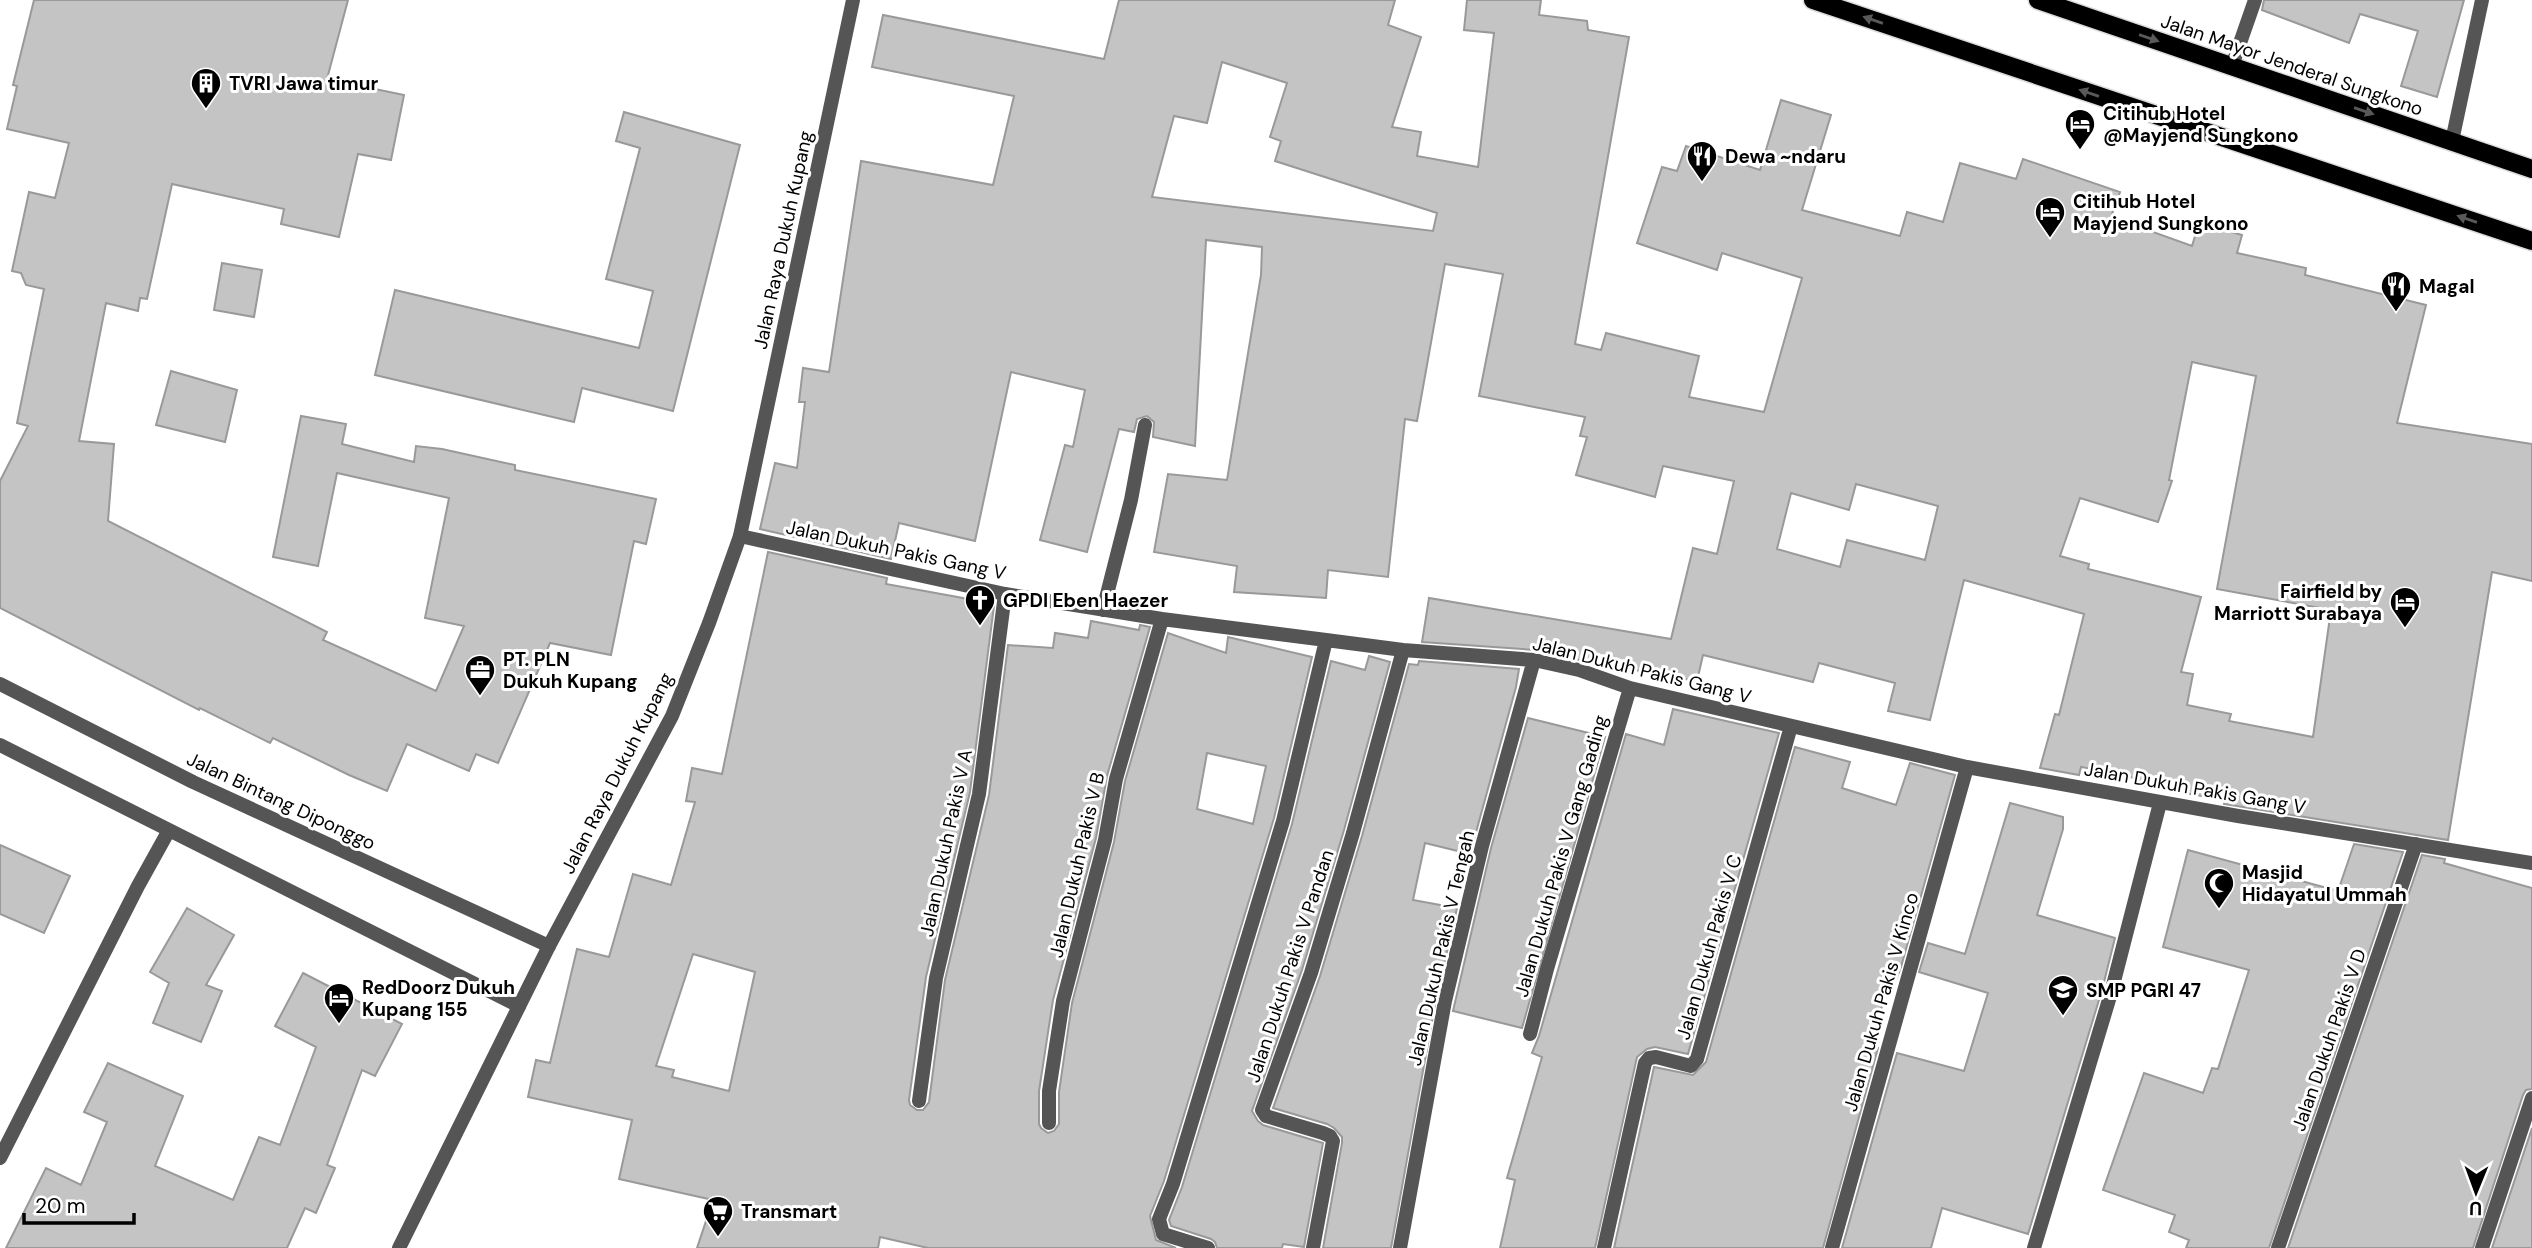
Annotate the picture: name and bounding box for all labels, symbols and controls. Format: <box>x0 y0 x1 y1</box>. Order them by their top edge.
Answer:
street label: Jalan Mayor Jenderal Sungkono <box>2158 8 2426 122</box>
one-way arrow <box>1863 14 1884 25</box>
one-way arrow <box>2138 33 2159 44</box>
building icon: TVRI Jawa timur <box>189 66 223 110</box>
place label: TVRI Jawa timur <box>229 71 378 96</box>
one-way arrow <box>2078 87 2099 98</box>
place label: Citihub Hotel @Mayjend Sungkono <box>2103 101 2299 148</box>
one-way arrow <box>2354 106 2375 117</box>
hotel icon: Citihub Hotel @Mayjend Sungkono <box>2063 107 2097 151</box>
street label: Jalan Raya Dukuh Kupang <box>748 128 818 351</box>
restaurant icon: Dewa ~ndaru <box>1685 139 1719 183</box>
place label: Dewa ~ndaru <box>1725 144 1846 169</box>
place label: Citihub Hotel Mayjend Sungkono <box>2073 189 2249 236</box>
hotel icon: Citihub Hotel Mayjend Sungkono <box>2033 195 2067 239</box>
one-way arrow <box>2457 214 2478 224</box>
restaurant icon: Magal <box>2379 269 2413 313</box>
place label: Magal <box>2419 274 2475 299</box>
street label: Jalan Dukuh Pakis Gang V <box>784 514 1009 586</box>
place label: Fairfield by Marriott Surabaya <box>2214 579 2383 626</box>
church icon: GPDI Eben Haezer <box>963 583 997 627</box>
hotel icon: Fairfield by Marriott Surabaya <box>2388 585 2422 629</box>
place label: GPDI Eben Haezer <box>1003 588 1169 613</box>
street label: Jalan Dukuh Pakis Gang V <box>1530 631 1754 709</box>
place label: PT. PLN Dukuh Kupang <box>503 647 638 694</box>
office icon: PT. PLN Dukuh Kupang <box>463 653 497 697</box>
street label: Jalan Raya Dukuh Kupang <box>555 668 679 878</box>
street label: Jalan Dukuh Pakis V Gang Gading <box>1509 712 1613 1000</box>
street label: Jalan Bintang Diponggo <box>183 746 379 856</box>
street label: Jalan Dukuh Pakis V A <box>914 747 978 939</box>
street label: Jalan Dukuh Pakis Gang V <box>2082 756 2308 820</box>
street label: Jalan Dukuh Pakis V B <box>1043 770 1111 960</box>
street label: Jalan Dukuh Pakis V Tengah <box>1402 828 1480 1068</box>
street label: Jalan Dukuh Pakis V Pandan <box>1241 846 1339 1086</box>
street label: Jalan Dukuh Pakis V C <box>1671 851 1747 1043</box>
place label: Masjid Hidayatul Ummah <box>2242 860 2407 907</box>
mosque icon: Masjid Hidayatul Ummah <box>2202 866 2236 910</box>
street label: Jalan Dukuh Pakis V Kinco <box>1838 889 1924 1115</box>
street label: Jalan Dukuh Pakis V D <box>2286 946 2372 1134</box>
school or university icon: SMP PGRI 47 <box>2046 973 2080 1017</box>
place label: RedDoorz Dukuh Kupang 155 <box>362 975 515 1022</box>
place label: SMP PGRI 47 <box>2086 978 2201 1003</box>
hotel icon: RedDoorz Dukuh Kupang 155 <box>322 981 356 1025</box>
north arrow <box>2441 1157 2511 1227</box>
scale bar <box>24 1182 135 1226</box>
text: 20 m <box>35 1192 86 1220</box>
supermarket icon: Transmart <box>701 1194 735 1238</box>
text: U <box>2469 1196 2482 1221</box>
place label: Transmart <box>741 1199 837 1224</box>

